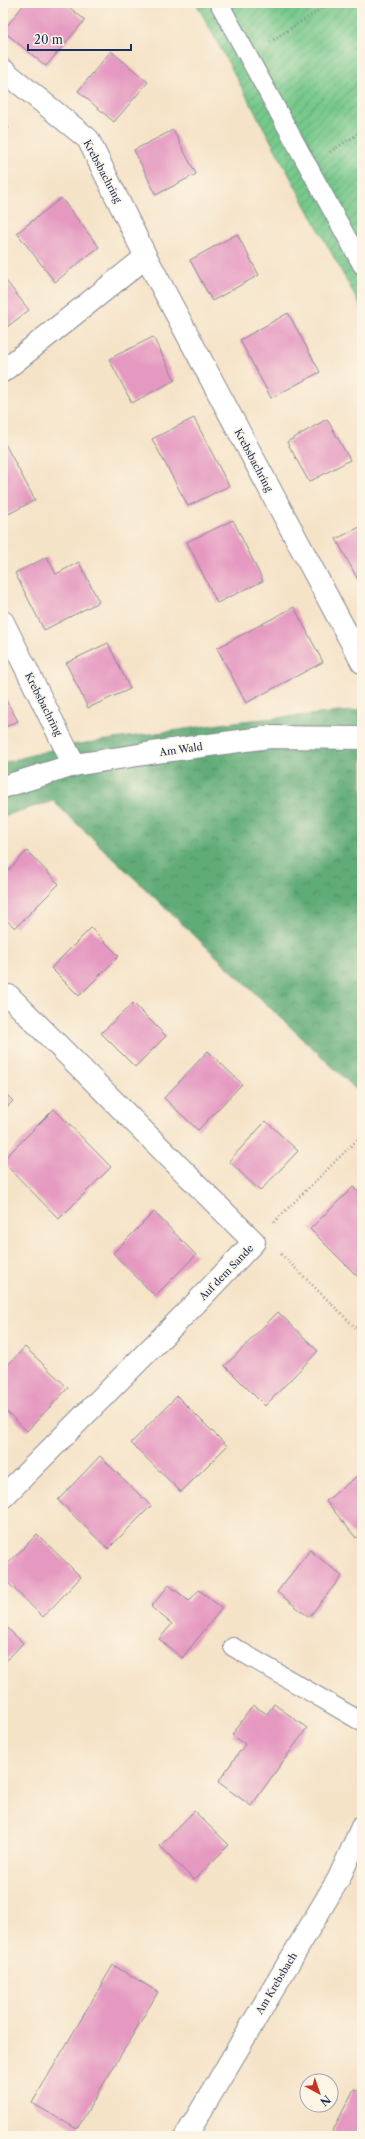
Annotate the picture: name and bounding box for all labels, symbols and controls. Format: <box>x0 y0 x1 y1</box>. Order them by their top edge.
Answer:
scale bar <box>28 26 131 52</box>
text: 20 m <box>34 32 63 47</box>
street label: Krebsbachring <box>81 138 125 206</box>
street label: Krebsbachring <box>232 427 276 495</box>
street label: Krebsbachring <box>22 670 65 739</box>
street label: Am Wald <box>158 740 203 759</box>
street label: Auf dem Sande <box>196 1241 256 1304</box>
street label: Am Krebsbach <box>252 1949 300 2017</box>
north arrow <box>299 2073 339 2113</box>
text: N <box>317 2092 334 2109</box>

